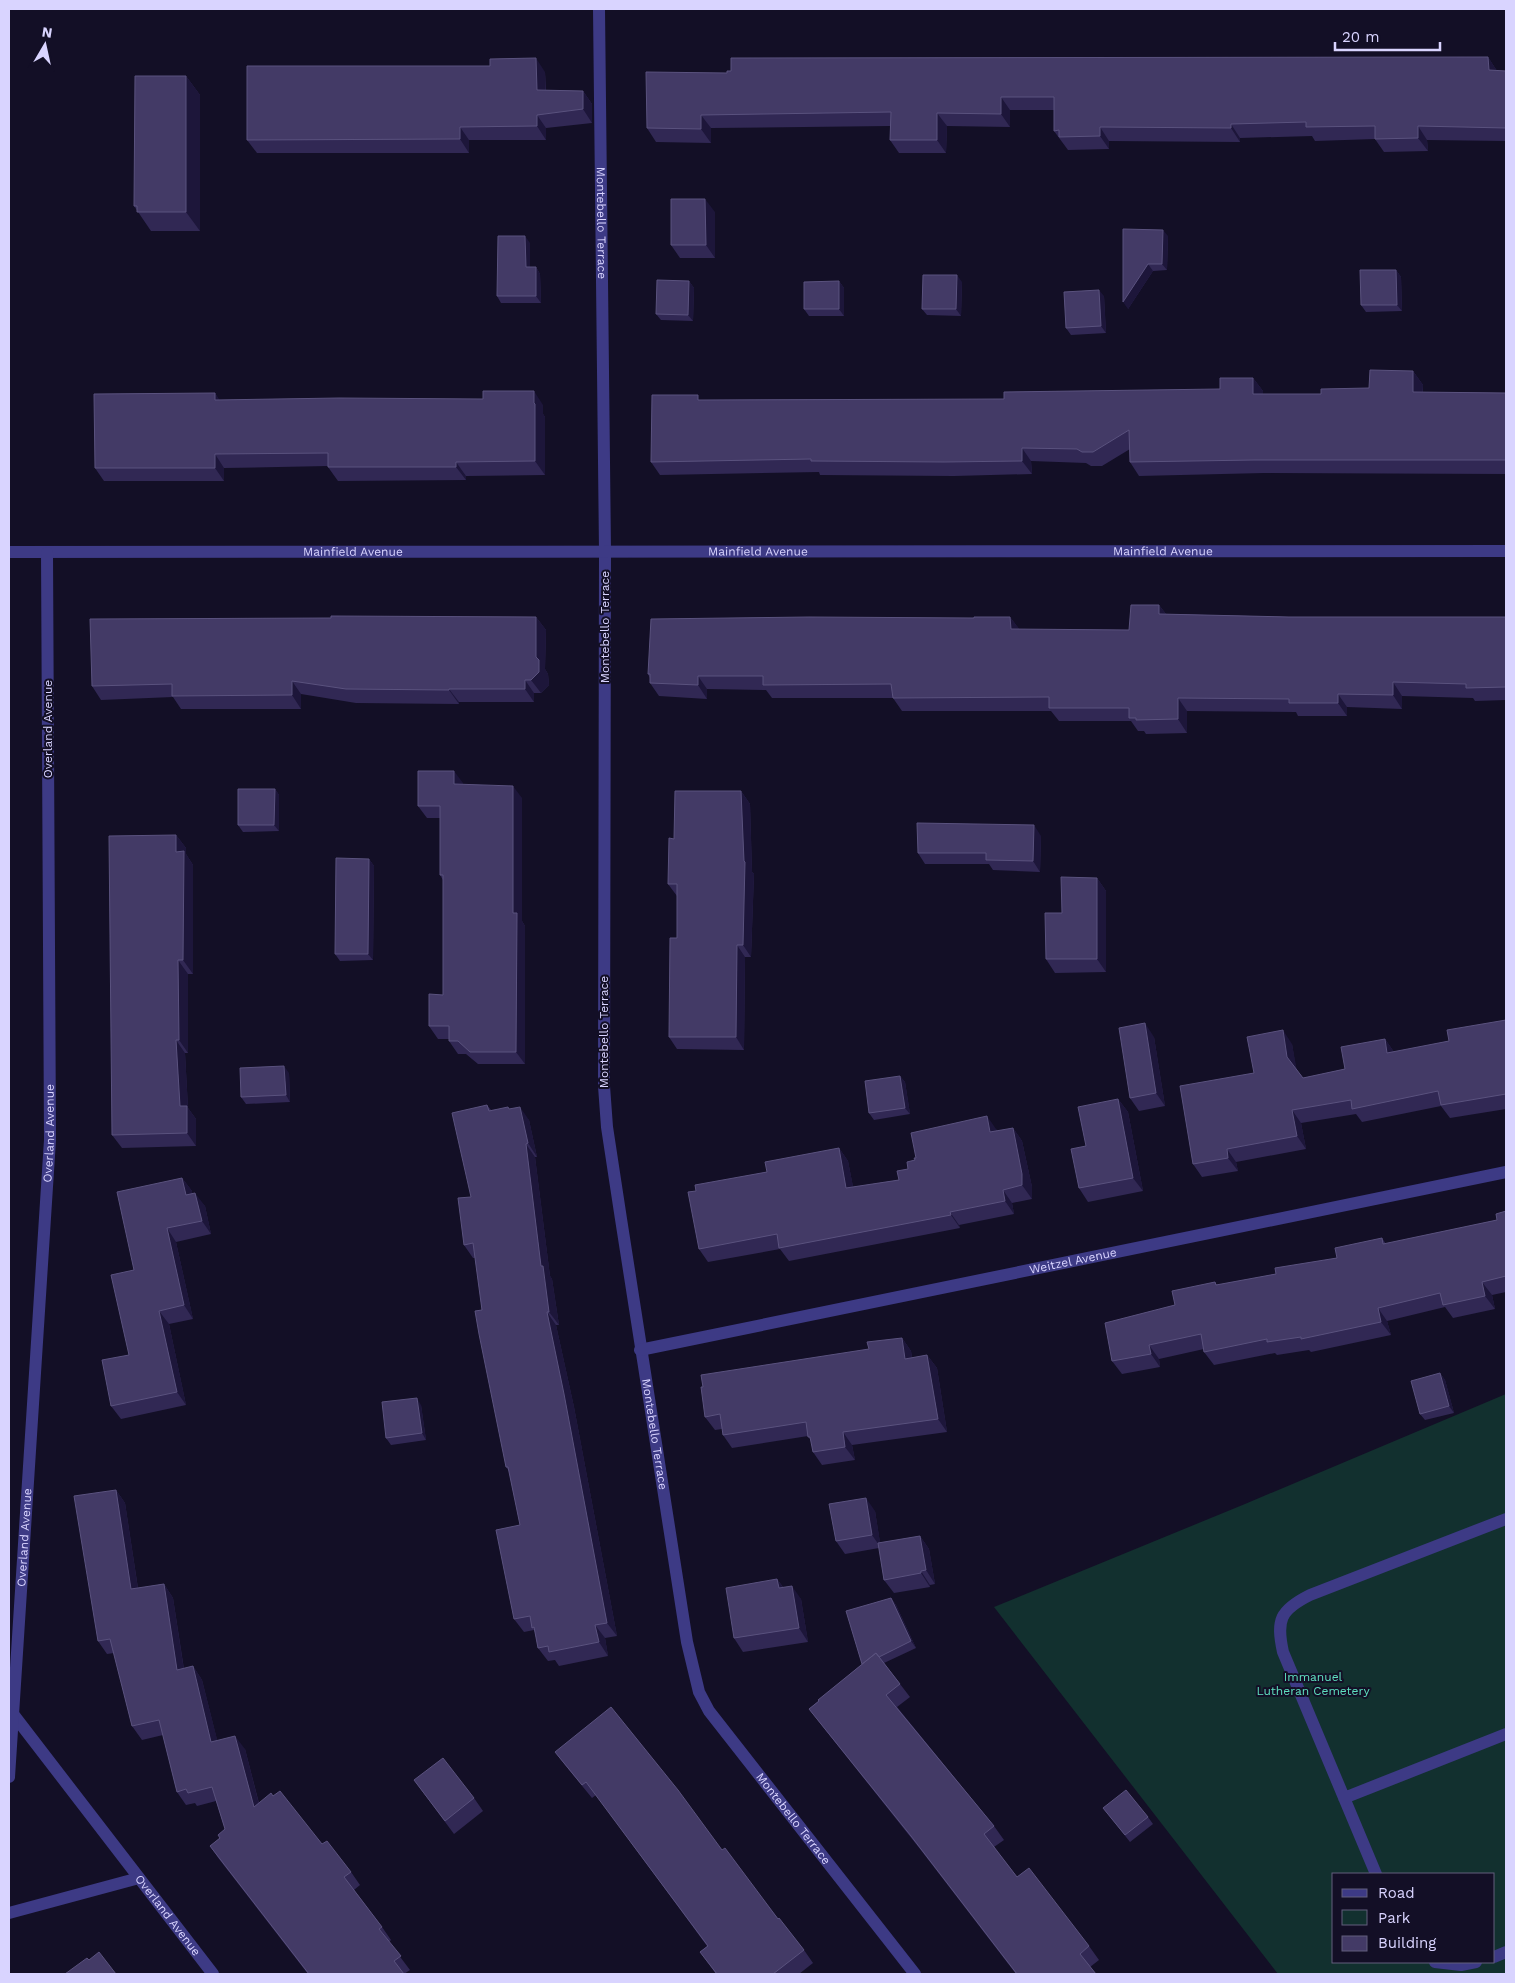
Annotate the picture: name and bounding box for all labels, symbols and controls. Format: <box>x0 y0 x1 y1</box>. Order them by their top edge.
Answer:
north arrow <box>20 20 70 70</box>
scale bar <box>1335 20 1440 52</box>
text: N <box>41 23 53 41</box>
text: 20 m <box>1342 28 1380 46</box>
street label: Montebello Terrace <box>594 167 609 279</box>
street label: Mainfield Avenue <box>708 544 808 559</box>
street label: Mainfield Avenue <box>1113 544 1213 558</box>
street label: Mainfield Avenue <box>303 545 403 559</box>
street label: Montebello Terrace <box>598 571 612 683</box>
street label: Overland Avenue <box>41 680 55 778</box>
street label: Montebello Terrace <box>597 976 611 1088</box>
street label: Overland Avenue <box>40 1084 57 1183</box>
street label: Weitzel Avenue <box>1028 1245 1118 1277</box>
street label: Montebello Terrace <box>639 1378 670 1491</box>
street label: Overland Avenue <box>14 1488 35 1587</box>
park label: Immanuel Lutheran Cemetery <box>1256 1670 1370 1698</box>
street label: Montebello Terrace <box>753 1770 834 1867</box>
street label: Overland Avenue <box>132 1872 204 1959</box>
legend <box>1332 1873 1495 1963</box>
text: Road <box>1378 1884 1415 1902</box>
text: Park <box>1378 1909 1411 1927</box>
text: Building <box>1378 1934 1436 1952</box>

